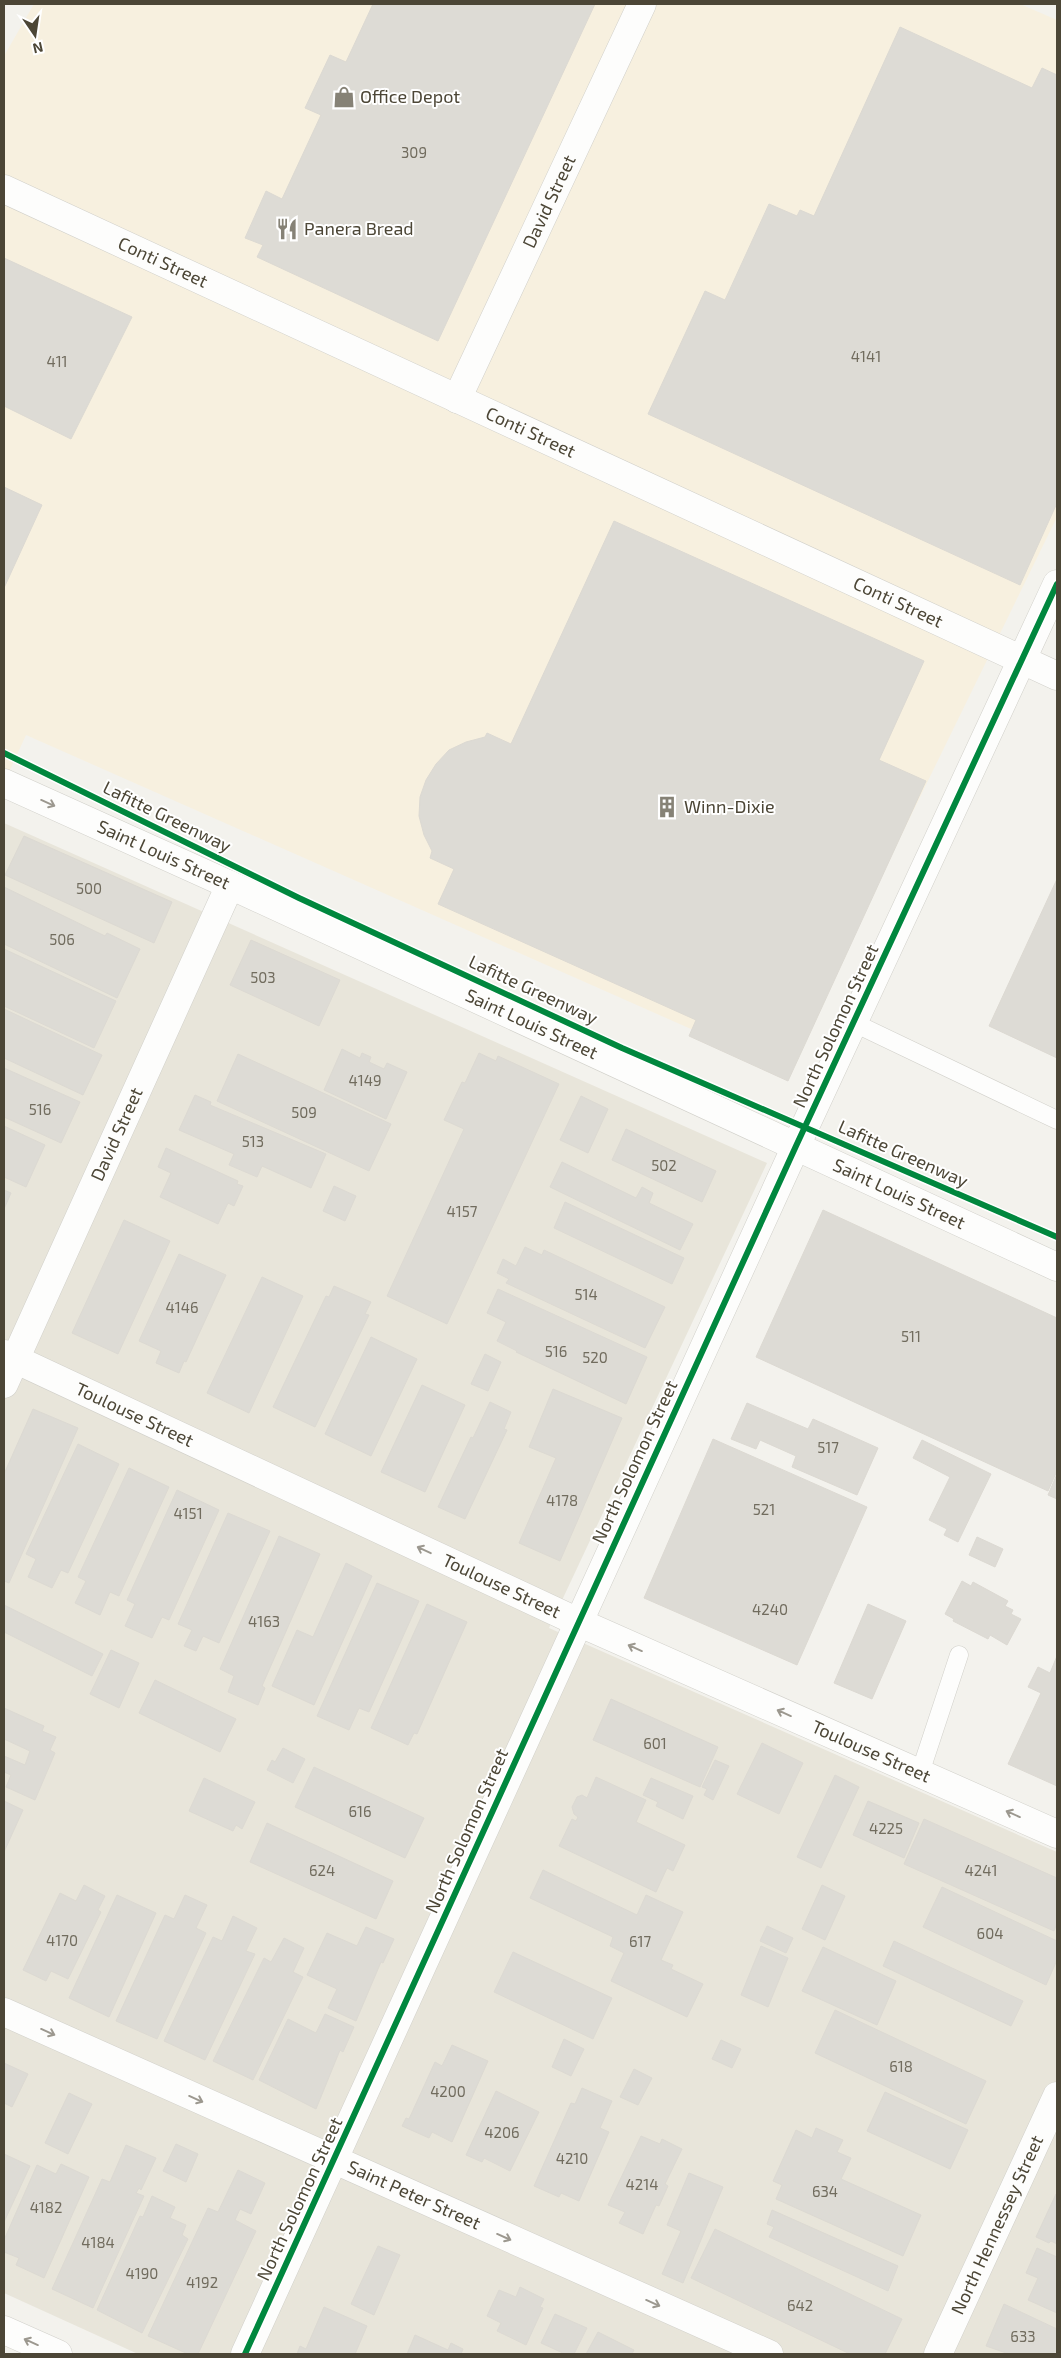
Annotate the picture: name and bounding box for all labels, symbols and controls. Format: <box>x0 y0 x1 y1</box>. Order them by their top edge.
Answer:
north arrow <box>10 10 60 60</box>
text: N <box>31 39 45 58</box>
shop icon: Office Depot <box>331 84 357 110</box>
place label: Office Depot <box>360 85 460 107</box>
house number: 309 <box>401 143 427 161</box>
street label: David Street <box>517 151 580 251</box>
restaurant icon: Panera Bread <box>274 216 300 242</box>
place label: Panera Bread <box>304 217 414 239</box>
street label: Conti Street <box>115 231 212 292</box>
house number: 4141 <box>851 347 881 365</box>
house number: 411 <box>46 352 68 370</box>
street label: Conti Street <box>482 401 579 462</box>
street label: Conti Street <box>850 571 947 632</box>
street label: Lafitte Greenway <box>100 776 235 857</box>
building icon: Winn-Dixie <box>654 794 680 820</box>
place label: Winn-Dixie <box>684 795 775 817</box>
one-way arrow <box>40 799 55 808</box>
street label: Saint Louis Street <box>94 815 234 894</box>
house number: 500 <box>76 879 102 897</box>
house number: 506 <box>49 930 75 948</box>
street label: North Solomon Street <box>788 940 883 1111</box>
street label: Lafitte Greenway <box>465 950 602 1029</box>
house number: 503 <box>250 968 276 986</box>
street label: Saint Louis Street <box>462 983 602 1063</box>
house number: 4149 <box>348 1071 382 1089</box>
street label: David Street <box>85 1084 147 1184</box>
house number: 516 <box>29 1100 51 1118</box>
house number: 509 <box>291 1103 317 1121</box>
street label: Lafitte Greenway <box>835 1115 972 1192</box>
house number: 513 <box>242 1132 264 1150</box>
street label: Saint Louis Street <box>830 1153 969 1233</box>
house number: 502 <box>651 1156 677 1174</box>
house number: 4157 <box>447 1202 478 1220</box>
house number: 514 <box>574 1285 598 1303</box>
house number: 4146 <box>165 1298 199 1316</box>
house number: 511 <box>901 1327 921 1345</box>
house number: 516 <box>545 1342 567 1360</box>
house number: 520 <box>582 1348 608 1366</box>
street label: North Solomon Street <box>587 1376 682 1547</box>
street label: Toulouse Street <box>72 1377 198 1451</box>
house number: 517 <box>817 1438 839 1456</box>
house number: 4178 <box>546 1491 578 1509</box>
house number: 521 <box>753 1500 775 1518</box>
house number: 4151 <box>173 1504 203 1522</box>
one-way arrow <box>417 1545 432 1555</box>
street label: Toulouse Street <box>439 1548 565 1622</box>
house number: 4240 <box>752 1600 788 1618</box>
house number: 4163 <box>248 1612 280 1630</box>
one-way arrow <box>628 1642 643 1652</box>
one-way arrow <box>777 1708 792 1718</box>
street label: Toulouse Street <box>809 1715 934 1787</box>
house number: 601 <box>643 1734 667 1752</box>
street label: North Solomon Street <box>420 1745 512 1916</box>
house number: 616 <box>348 1802 372 1820</box>
one-way arrow <box>1006 1809 1021 1819</box>
house number: 4225 <box>869 1819 903 1837</box>
house number: 624 <box>309 1861 335 1879</box>
house number: 4241 <box>965 1861 997 1879</box>
house number: 604 <box>977 1924 1003 1942</box>
house number: 4170 <box>46 1931 78 1949</box>
house number: 617 <box>629 1932 651 1950</box>
one-way arrow <box>40 2028 55 2038</box>
house number: 618 <box>889 2057 913 2075</box>
house number: 4200 <box>430 2082 466 2100</box>
one-way arrow <box>188 2095 203 2105</box>
street label: North Solomon Street <box>252 2113 347 2284</box>
house number: 4206 <box>484 2123 520 2141</box>
street label: North Hennessey Street <box>946 2131 1047 2318</box>
house number: 4210 <box>556 2149 588 2167</box>
street label: Saint Peter Street <box>344 2155 484 2234</box>
house number: 4214 <box>626 2175 658 2193</box>
house number: 634 <box>812 2182 838 2200</box>
house number: 4182 <box>30 2198 62 2216</box>
one-way arrow <box>496 2232 511 2242</box>
house number: 4184 <box>81 2233 115 2251</box>
house number: 4190 <box>126 2264 158 2282</box>
house number: 4192 <box>186 2273 218 2291</box>
house number: 642 <box>787 2296 813 2314</box>
one-way arrow <box>645 2298 660 2308</box>
house number: 633 <box>1010 2327 1036 2345</box>
one-way arrow <box>24 2337 39 2346</box>

